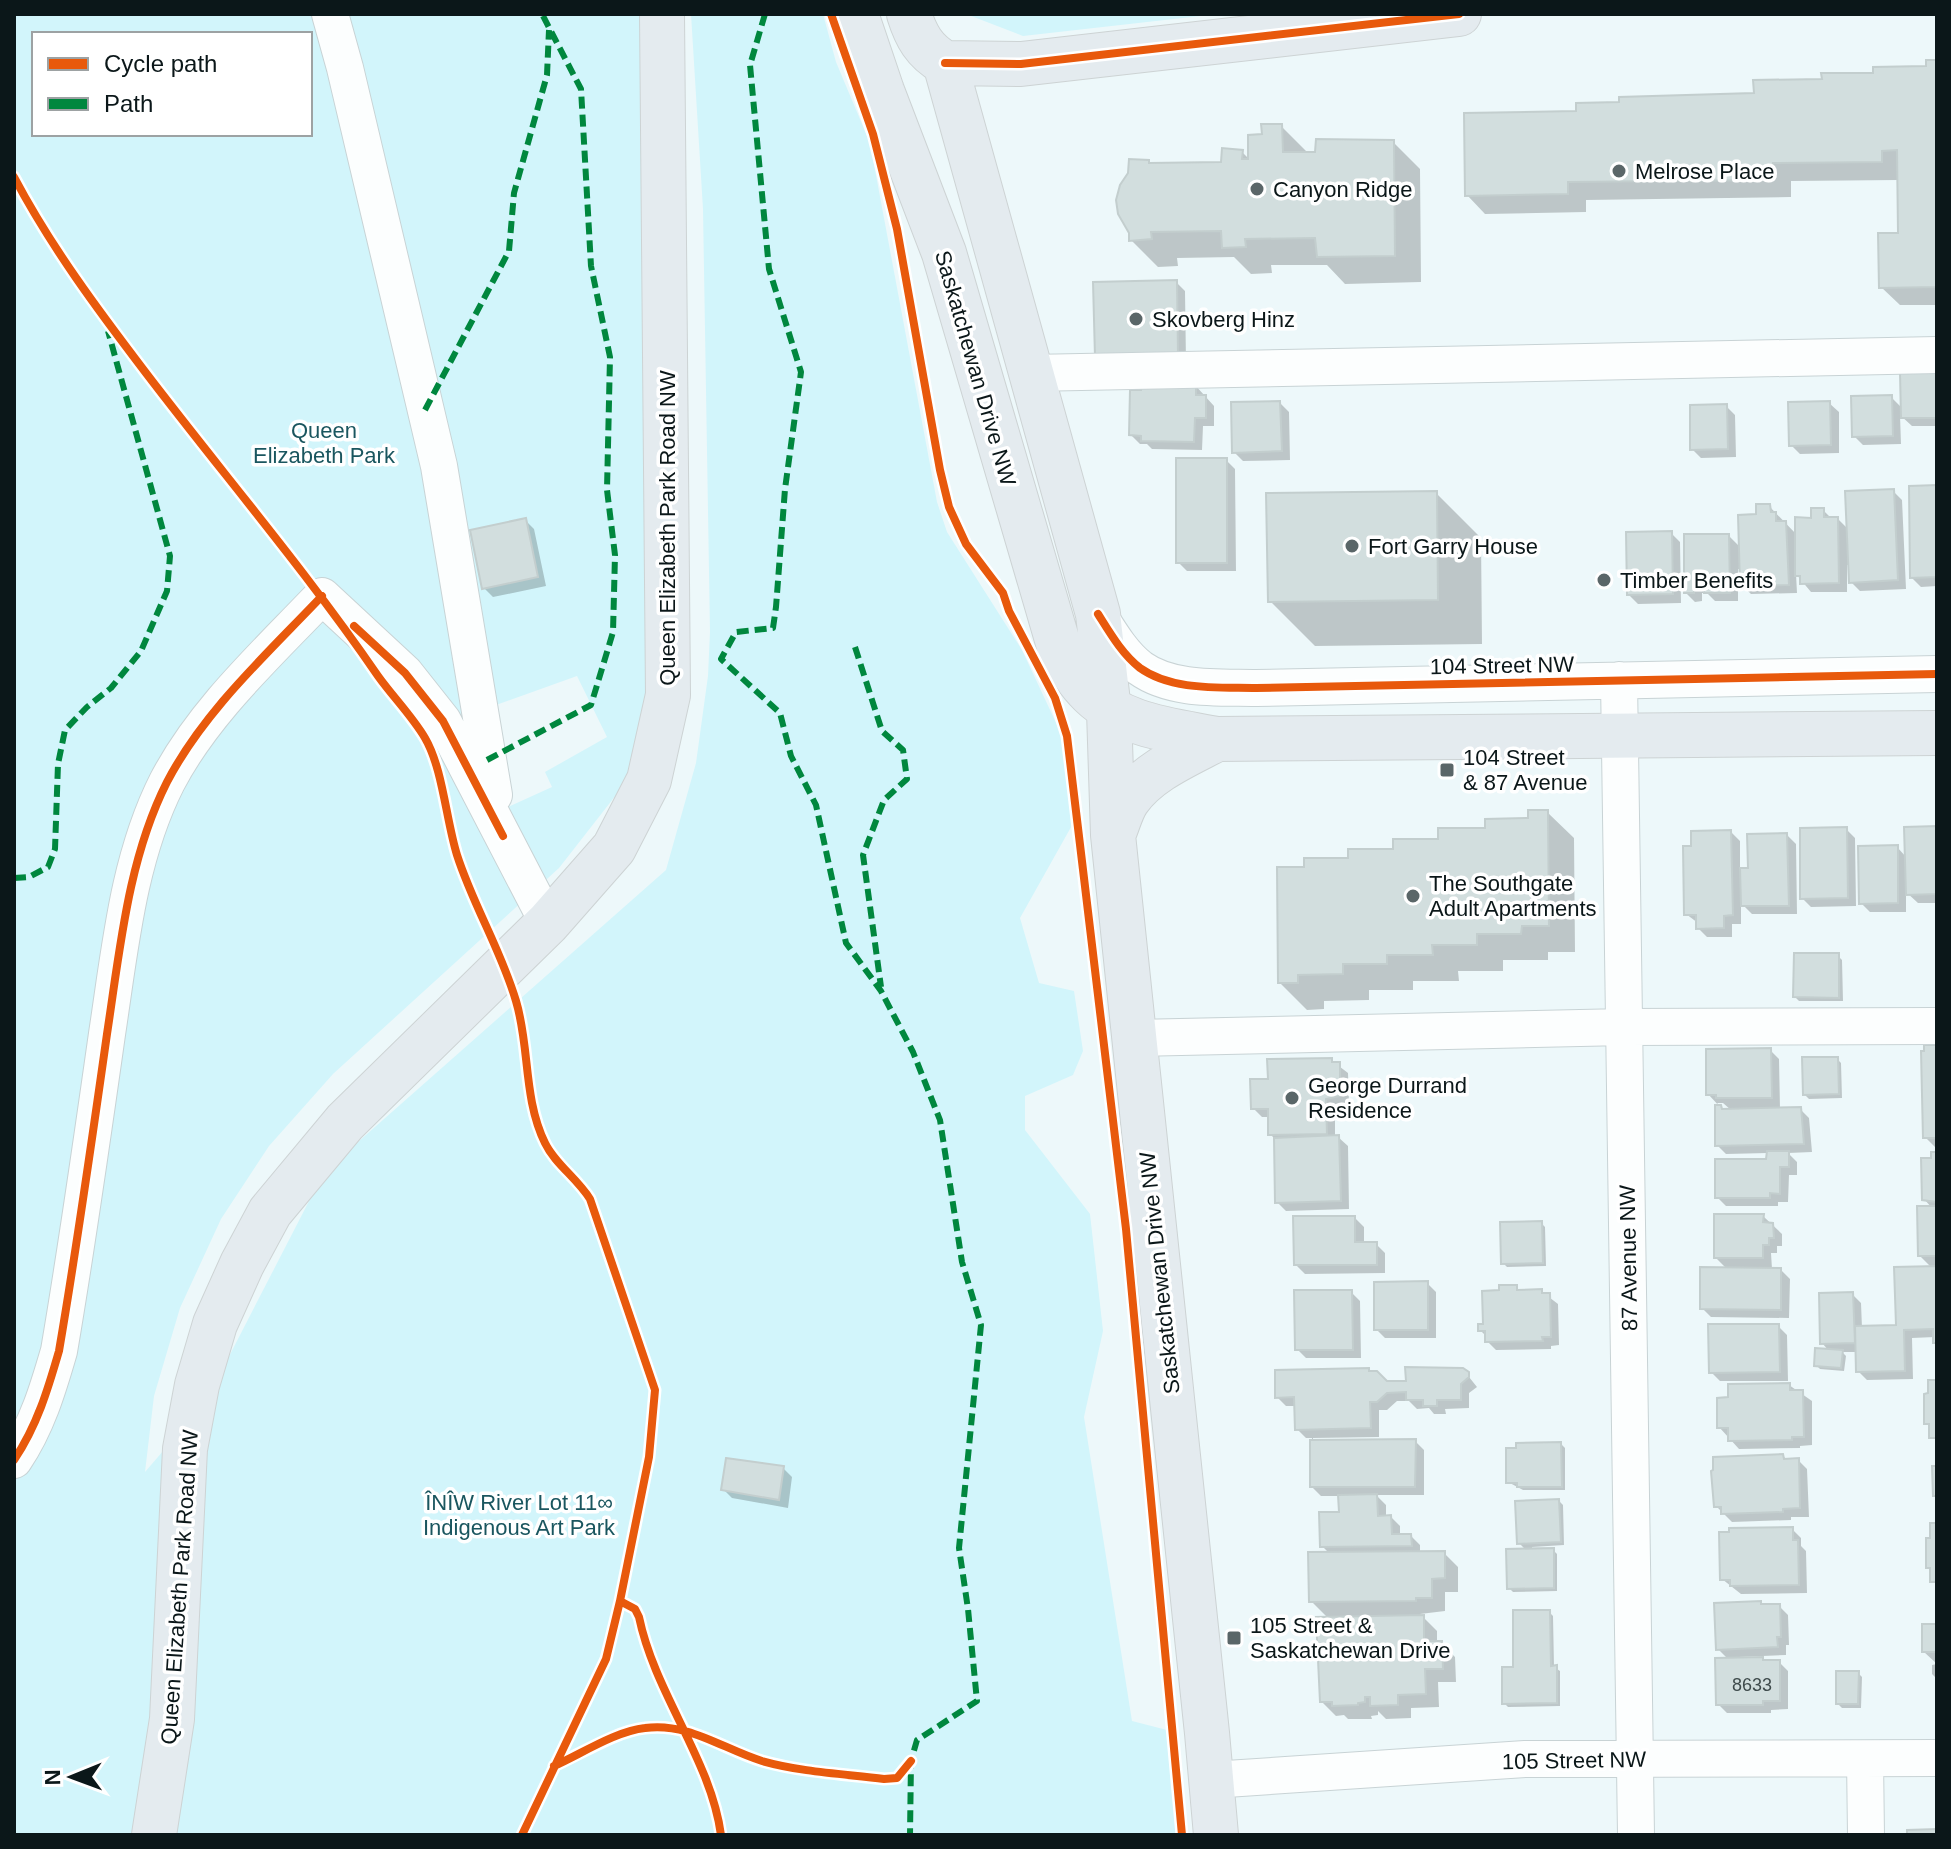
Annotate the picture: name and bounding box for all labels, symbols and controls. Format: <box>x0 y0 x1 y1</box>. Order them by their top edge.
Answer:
legend <box>32 32 312 136</box>
text: Cycle path <box>104 50 217 77</box>
text: Path <box>104 90 153 117</box>
place label: Melrose Place <box>1635 159 1774 184</box>
marker: Melrose Place <box>1610 162 1628 180</box>
place label: Canyon Ridge <box>1273 177 1412 202</box>
marker: Canyon Ridge <box>1248 180 1266 198</box>
street label: Saskatchewan Drive NW <box>930 248 1021 489</box>
place label: Skovberg Hinz <box>1152 307 1295 332</box>
marker: Skovberg Hinz <box>1127 310 1145 328</box>
street label: Queen Elizabeth Park Road NW <box>655 370 680 686</box>
park label: Queen Elizabeth Park <box>253 418 396 468</box>
place label: Fort Garry House <box>1368 534 1538 559</box>
marker: Fort Garry House <box>1343 537 1361 555</box>
place label: Timber Benefits <box>1620 568 1773 593</box>
marker: Timber Benefits <box>1595 571 1613 589</box>
street label: 104 Street NW <box>1430 652 1575 679</box>
place label: 104 Street & 87 Avenue <box>1463 745 1587 795</box>
marker: 104 Street & 87 Avenue <box>1438 761 1456 779</box>
place label: The Southgate Adult Apartments <box>1429 871 1597 921</box>
marker: The Southgate Adult Apartments <box>1404 887 1422 905</box>
place label: George Durrand Residence <box>1308 1073 1467 1123</box>
marker: George Durrand Residence <box>1283 1089 1301 1107</box>
street label: Saskatchewan Drive NW <box>1134 1150 1185 1395</box>
street label: 87 Avenue NW <box>1615 1184 1642 1331</box>
street label: Queen Elizabeth Park Road NW <box>156 1429 203 1745</box>
park label: ÎNÎW River Lot 11∞ Indigenous Art Park <box>423 1490 616 1540</box>
place label: 105 Street & Saskatchewan Drive <box>1250 1613 1451 1663</box>
marker: 105 Street & Saskatchewan Drive <box>1225 1629 1243 1647</box>
house number: 8633 <box>1732 1675 1772 1695</box>
north arrow <box>32 1737 112 1817</box>
street label: 105 Street NW <box>1502 1747 1647 1774</box>
text: N <box>40 1769 65 1786</box>

